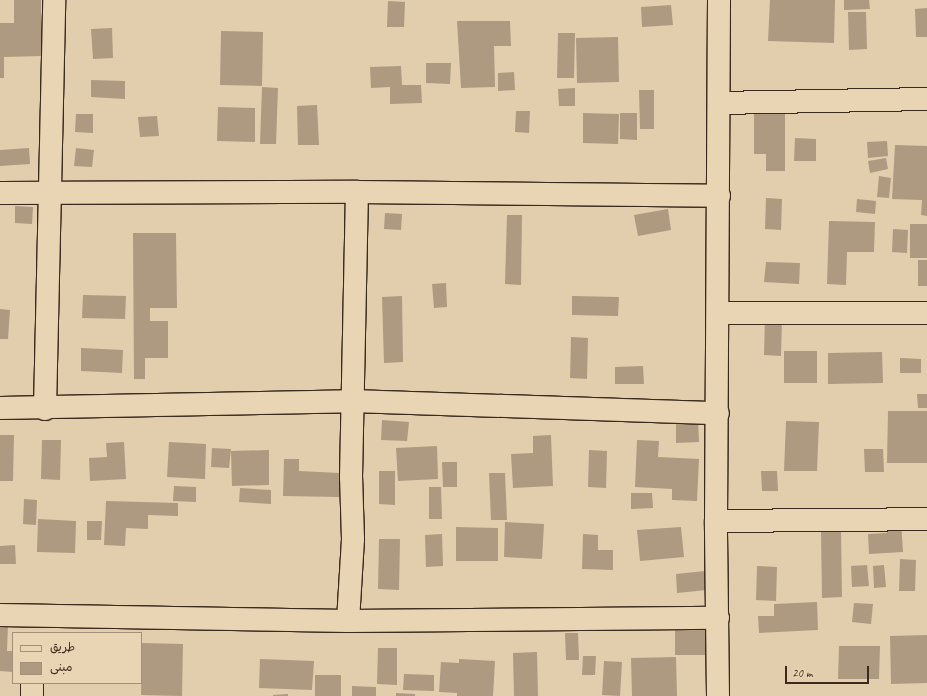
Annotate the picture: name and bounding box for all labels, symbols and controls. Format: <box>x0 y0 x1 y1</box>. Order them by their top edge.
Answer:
legend <box>12 632 142 684</box>
text: طريق <box>50 639 75 655</box>
scale bar <box>787 658 871 684</box>
text: مبنى <box>50 659 73 675</box>
text: 20 m <box>792 665 812 681</box>

